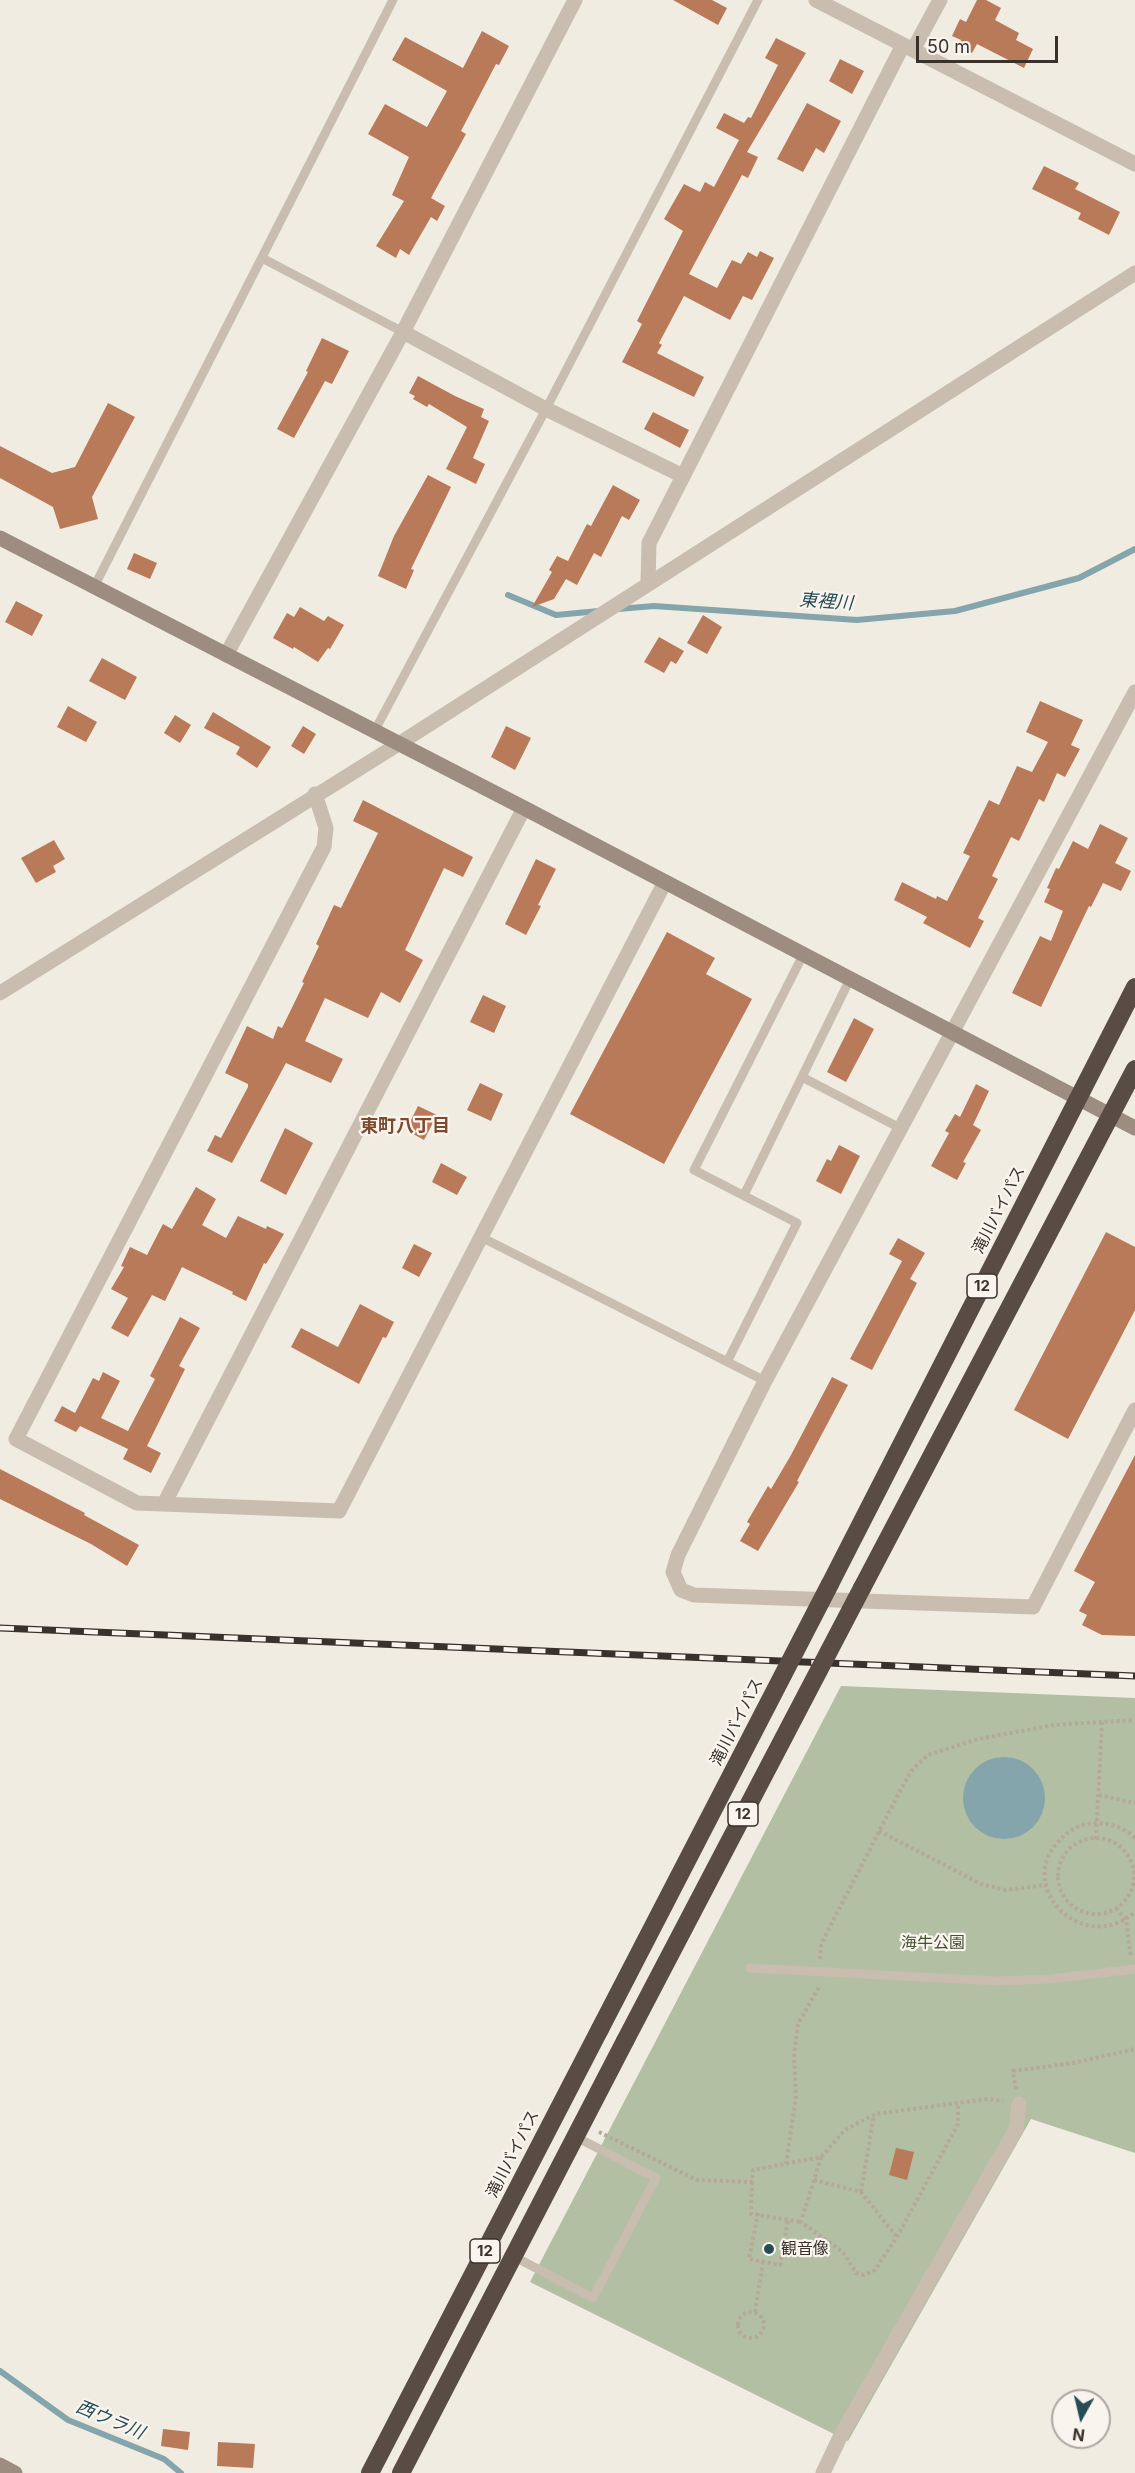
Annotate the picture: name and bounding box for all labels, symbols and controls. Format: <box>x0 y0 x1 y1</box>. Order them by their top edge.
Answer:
scale bar <box>919 24 1062 62</box>
text: 50 m <box>927 36 970 57</box>
water label: 東裡川 <box>798 589 854 615</box>
district label: 東町八丁目 <box>360 1116 450 1138</box>
street label: 滝川バイパス <box>969 1163 1029 1257</box>
road number: 12 <box>967 1274 997 1298</box>
street label: 滝川バイパス <box>707 1675 767 1769</box>
road number: 12 <box>728 1802 758 1826</box>
park label: 海牛公園 <box>901 1933 965 1953</box>
street label: 滝川バイパス <box>483 2107 543 2201</box>
road number: 12 <box>470 2239 500 2263</box>
place label: 観音像 <box>781 2239 829 2259</box>
marker: 観音像 <box>762 2242 776 2256</box>
north arrow <box>1051 2389 1111 2449</box>
water label: 西ウラ川 <box>73 2396 147 2444</box>
text: N <box>1071 2424 1086 2446</box>

